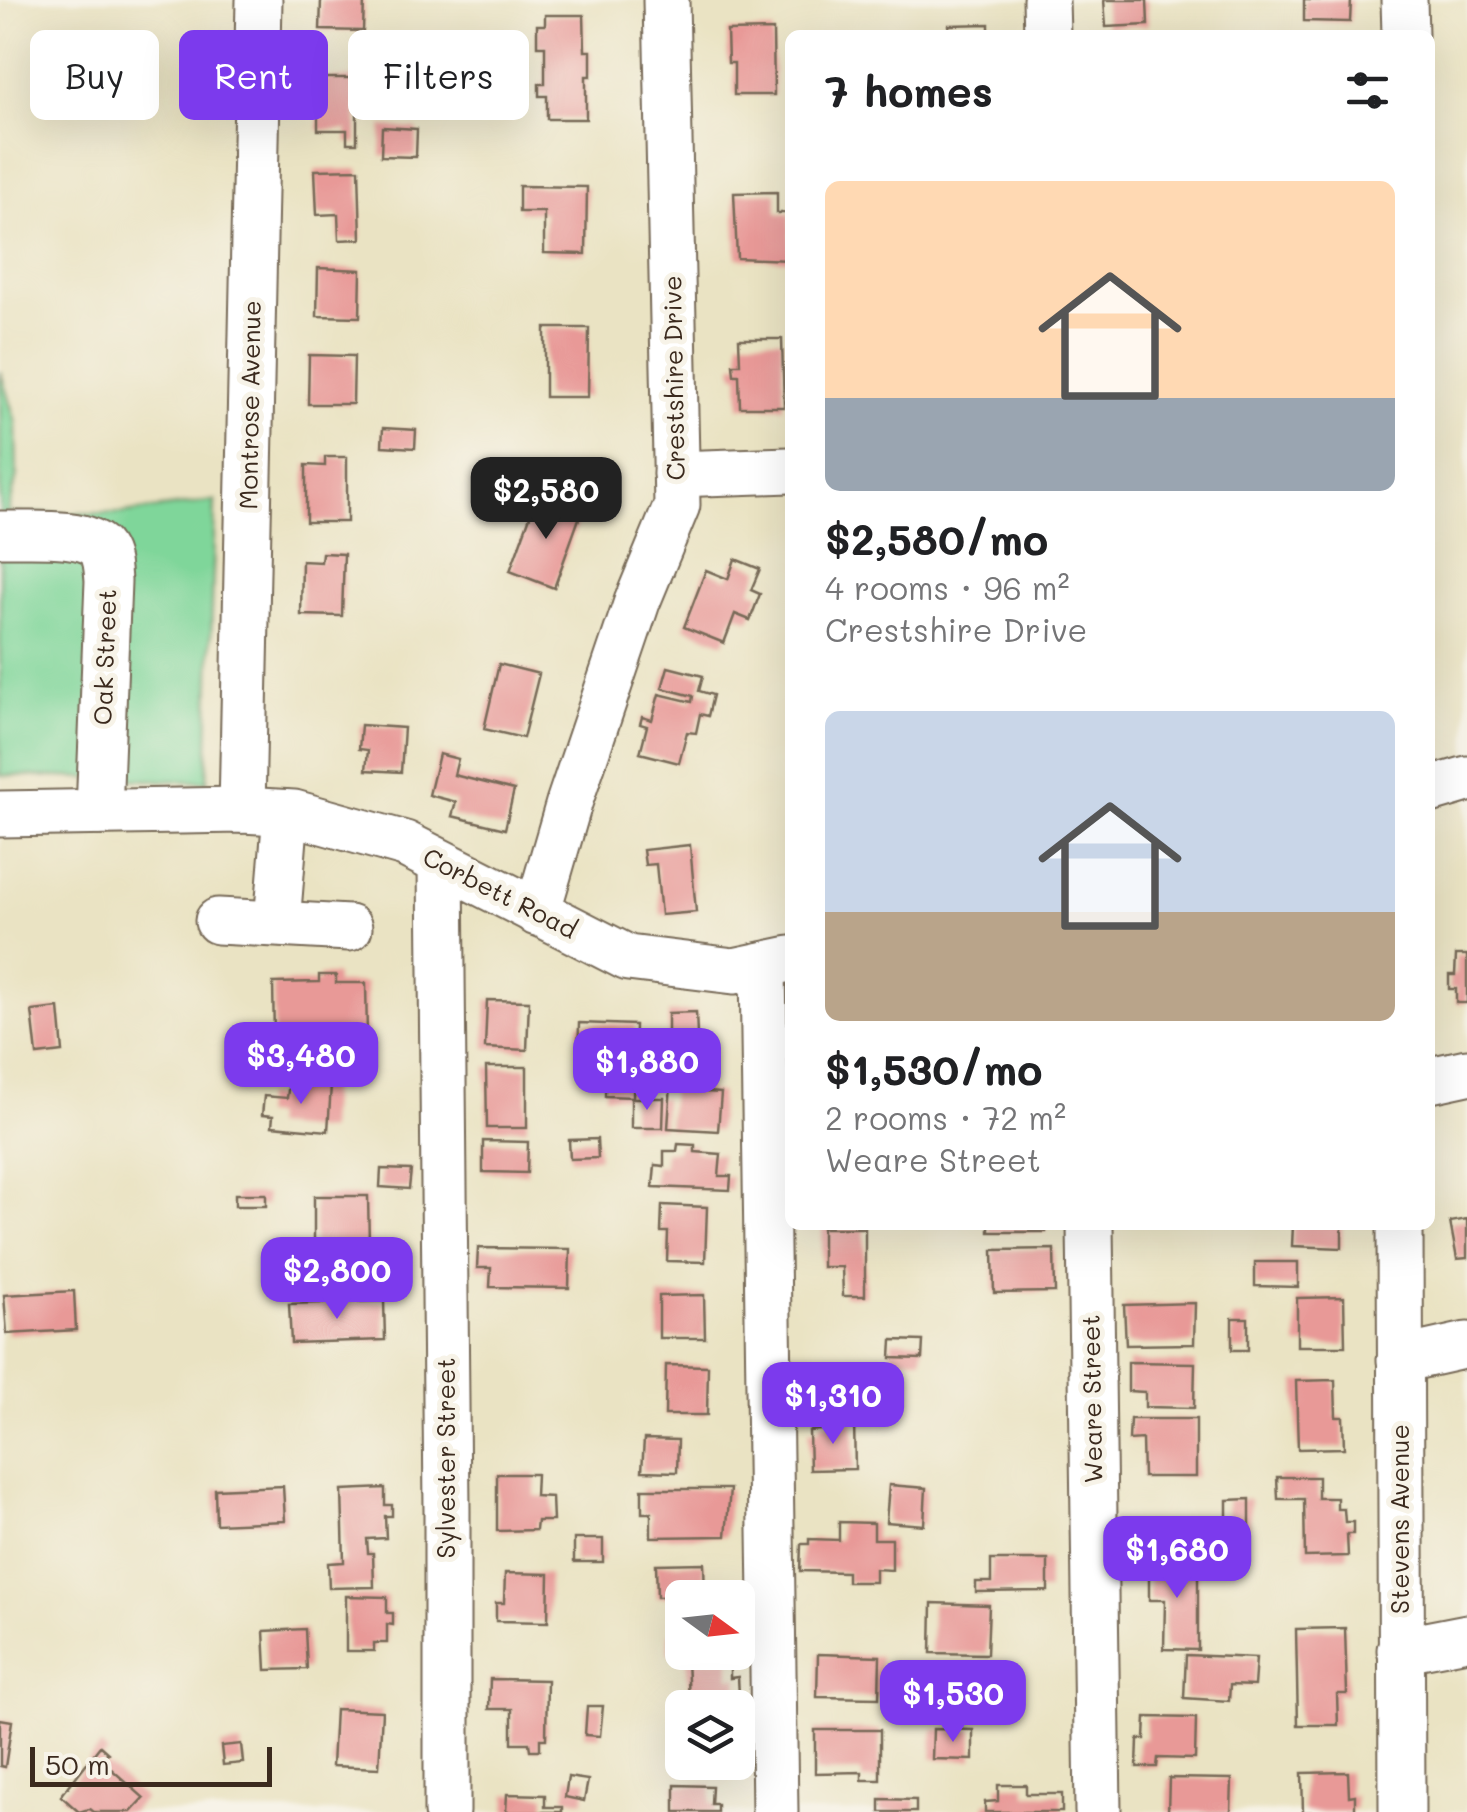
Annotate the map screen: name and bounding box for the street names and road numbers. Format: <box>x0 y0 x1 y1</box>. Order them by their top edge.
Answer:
street label: Crestshire Drive <box>655 275 691 481</box>
street label: Montrose Avenue <box>231 300 267 510</box>
street label: Oak Street <box>86 588 122 726</box>
street label: Corbett Road <box>418 840 583 945</box>
street label: Weare Street <box>1074 1314 1108 1484</box>
street label: Sylvester Street <box>429 1358 462 1558</box>
street label: Stevens Avenue <box>1383 1424 1415 1614</box>

